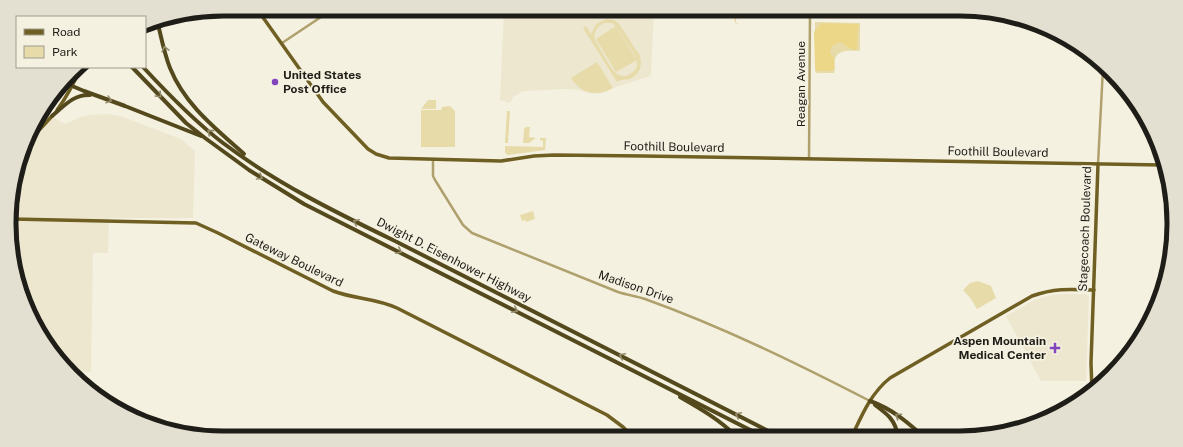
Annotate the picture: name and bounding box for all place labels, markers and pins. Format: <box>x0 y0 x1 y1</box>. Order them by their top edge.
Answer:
place label: United States Post Office <box>283 68 361 96</box>
marker: United States Post Office <box>270 77 280 87</box>
place label: Aspen Mountain Medical Center <box>953 334 1046 362</box>
marker: Aspen Mountain Medical Center <box>1049 342 1061 354</box>

